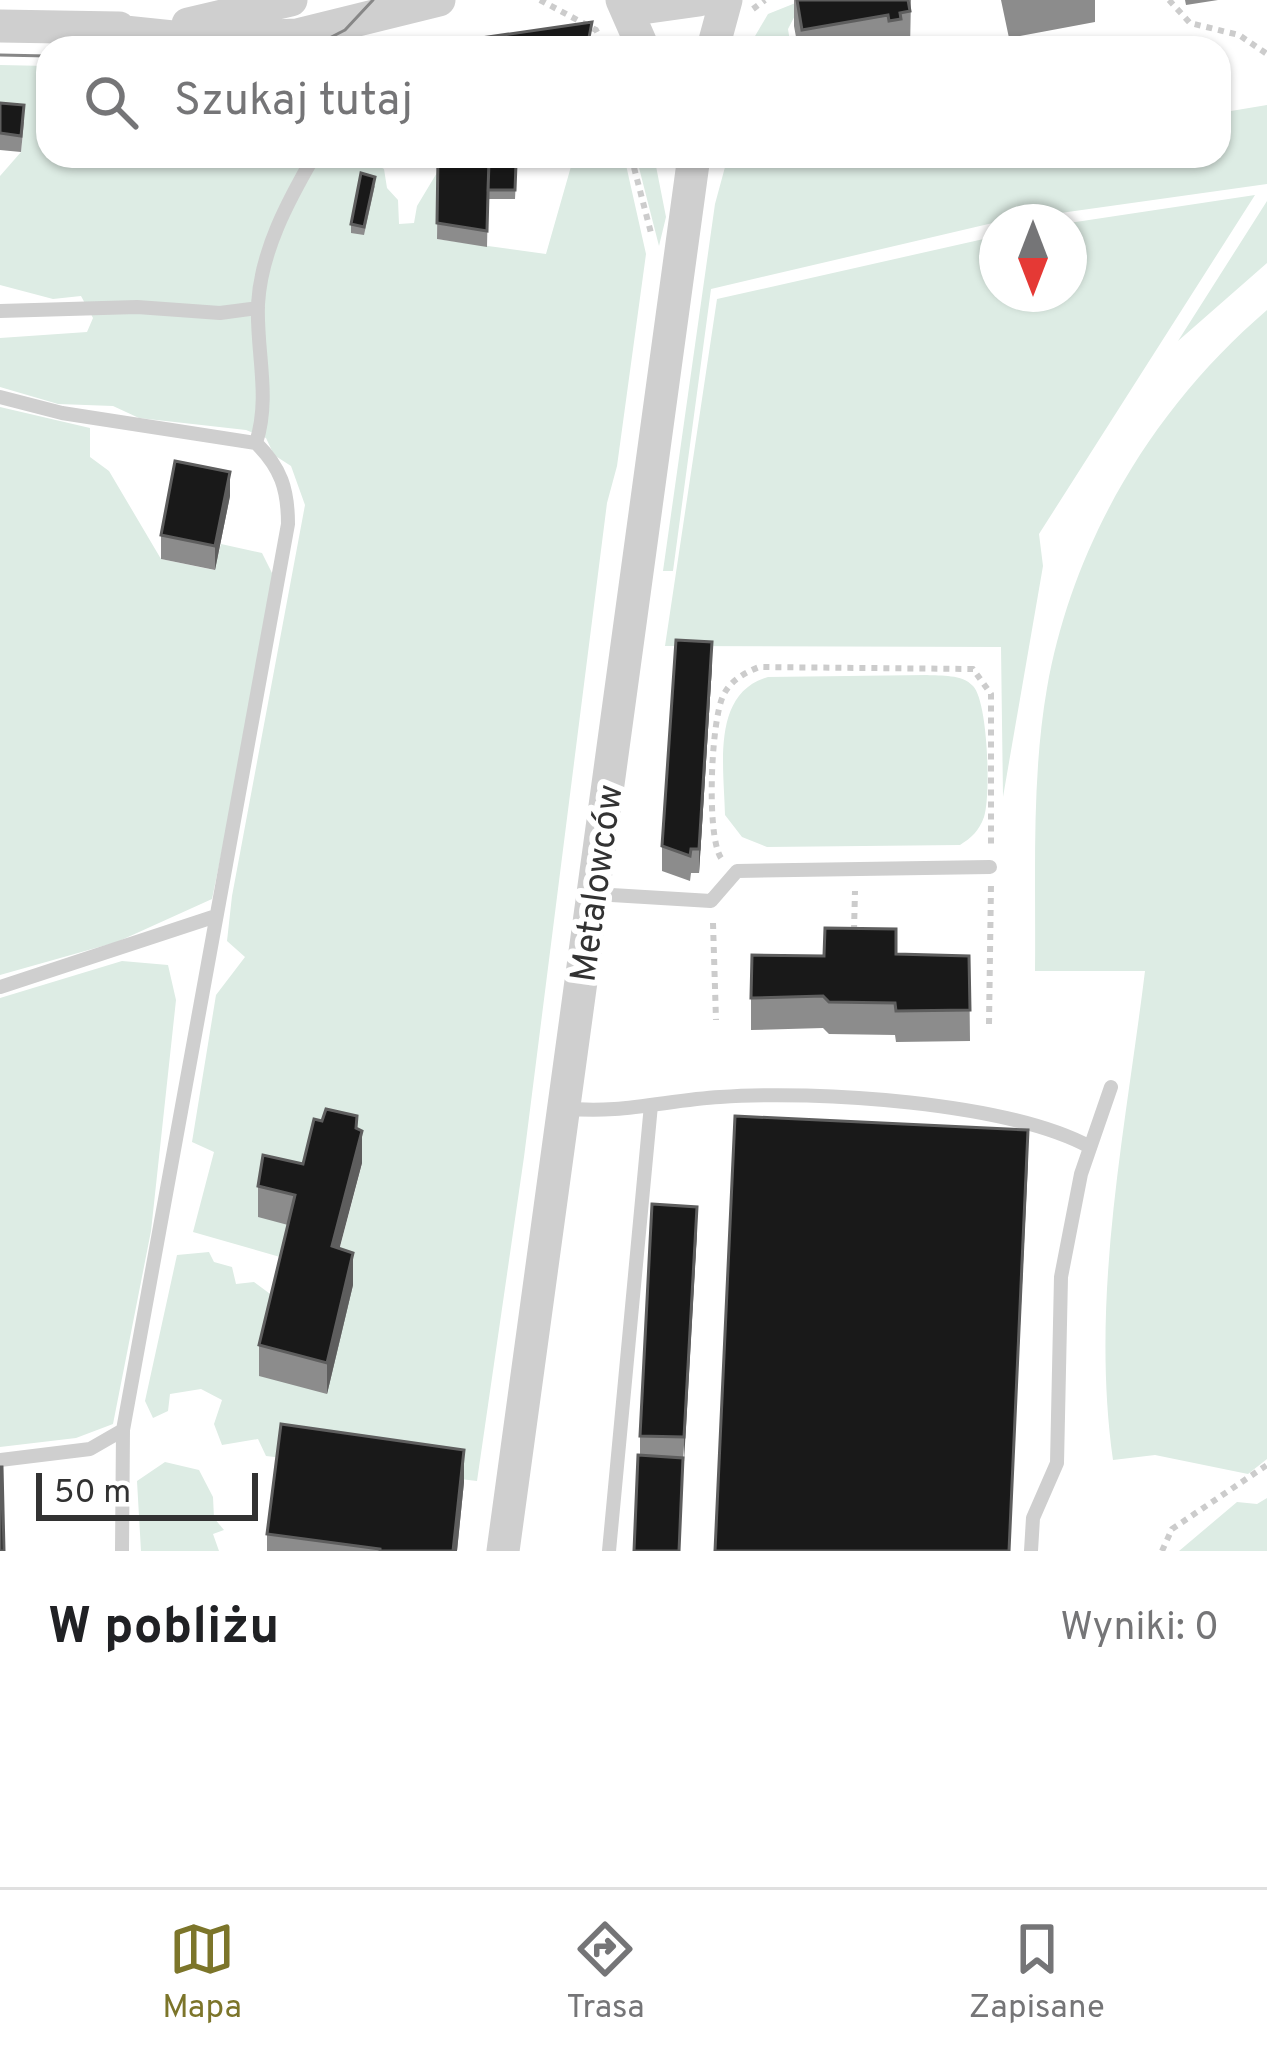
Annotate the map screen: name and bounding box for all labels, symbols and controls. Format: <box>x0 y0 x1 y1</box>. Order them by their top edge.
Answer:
search box <box>36 36 1231 168</box>
icon: search <box>78 69 144 135</box>
text: Szukaj tutaj <box>174 74 413 131</box>
north arrow <box>979 204 1087 312</box>
street label: Metalowców <box>562 782 636 985</box>
scale bar <box>36 1467 258 1520</box>
text: 50 m <box>54 1473 131 1515</box>
text: W pobliżu <box>48 1597 279 1662</box>
text: Wyniki: 0 <box>1060 1605 1219 1654</box>
tab: Mapa <box>162 1916 242 2030</box>
tab: Trasa <box>566 1916 645 2030</box>
tab: Zapisane <box>969 1916 1105 2030</box>

